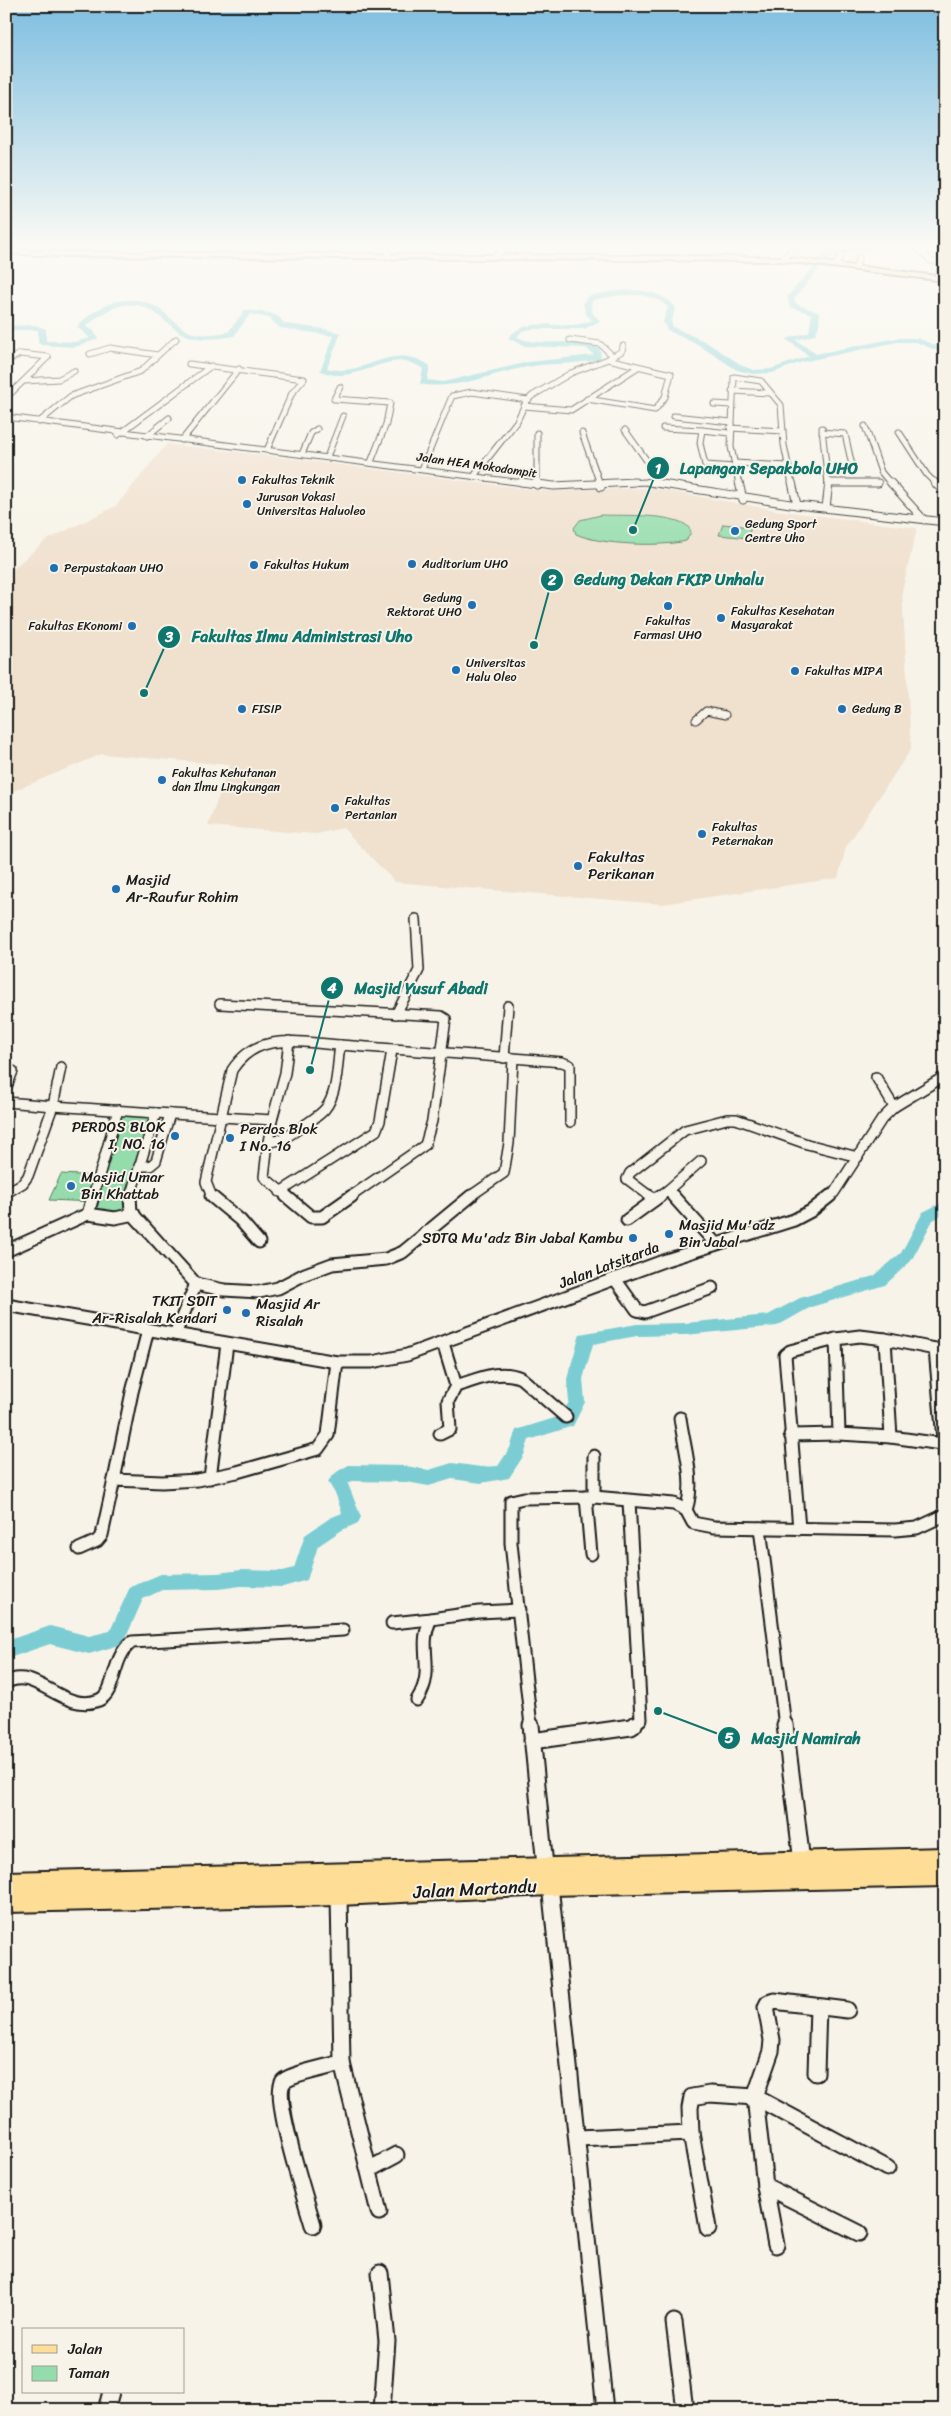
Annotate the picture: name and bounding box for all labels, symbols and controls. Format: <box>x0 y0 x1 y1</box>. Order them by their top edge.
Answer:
street label: Jalan HEA Mokodompit <box>414 446 539 484</box>
callout: Lapangan Sepakbola UHO <box>645 453 868 484</box>
text: Lapangan Sepakbola UHO <box>680 454 858 483</box>
text: 1 <box>655 456 662 482</box>
place label: Fakultas Teknik <box>252 469 335 491</box>
marker: Fakultas Teknik <box>236 474 248 486</box>
place label: Jurusan Vokasi Universitas Haluoleo <box>256 486 366 522</box>
marker: Jurusan Vokasi Universitas Haluoleo <box>241 498 253 510</box>
place label: Gedung Sport Centre Uho <box>745 513 818 549</box>
marker: Gedung Sport Centre Uho <box>729 525 741 537</box>
place label: Auditorium UHO <box>421 553 509 575</box>
place label: Fakultas Hukum <box>264 554 349 576</box>
place label: Perpustakaan UHO <box>64 557 164 579</box>
marker: Auditorium UHO <box>406 558 418 570</box>
marker: Fakultas Hukum <box>248 559 260 571</box>
marker: Perpustakaan UHO <box>48 562 60 574</box>
callout: Gedung Dekan FKIP Unhalu <box>539 564 775 595</box>
text: Gedung Dekan FKIP Unhalu <box>573 565 764 594</box>
text: 2 <box>547 567 557 593</box>
place label: Gedung Rektorat UHO <box>387 587 462 623</box>
marker: Gedung Rektorat UHO <box>466 599 478 611</box>
marker: Fakultas Farmasi UHO <box>662 600 674 612</box>
place label: Fakultas Kesehatan Masyarakat <box>731 600 835 636</box>
place label: Fakultas Farmasi UHO <box>634 610 702 646</box>
marker: Fakultas Kesehatan Masyarakat <box>715 612 727 624</box>
place label: Fakultas EKonomi <box>29 615 123 637</box>
marker: Fakultas EKonomi <box>126 620 138 632</box>
callout: Fakultas Ilmu Administrasi Uho <box>156 621 422 652</box>
text: Fakultas Ilmu Administrasi Uho <box>191 622 412 651</box>
text: 3 <box>164 624 174 650</box>
place label: Universitas Halu Oleo <box>466 652 525 688</box>
place label: Fakultas MIPA <box>805 660 883 682</box>
marker: Universitas Halu Oleo <box>450 664 462 676</box>
marker: Fakultas MIPA <box>789 665 801 677</box>
place label: FISIP <box>252 698 282 720</box>
place label: Gedung B <box>852 698 902 720</box>
marker: FISIP <box>236 703 248 715</box>
marker: Gedung B <box>836 703 848 715</box>
place label: Fakultas Kehutanan dan Ilmu Lingkungan <box>172 762 281 798</box>
marker: Fakultas Kehutanan dan Ilmu Lingkungan <box>156 774 168 786</box>
place label: Fakultas Pertanian <box>345 790 397 826</box>
marker: Fakultas Pertanian <box>329 802 341 814</box>
place label: Fakultas Peternakan <box>712 816 774 852</box>
marker: Fakultas Peternakan <box>696 828 708 840</box>
place label: Fakultas Perikanan <box>588 844 654 887</box>
marker: Fakultas Perikanan <box>572 860 584 872</box>
place label: Masjid Ar-Raufur Rohim <box>125 867 238 910</box>
marker: Masjid Ar-Raufur Rohim <box>110 883 122 895</box>
callout: Masjid Yusuf Abadi <box>320 972 498 1003</box>
text: Masjid Yusuf Abadi <box>353 974 488 1003</box>
text: 4 <box>326 975 337 1001</box>
place label: PERDOS BLOK I, NO. 16 <box>72 1114 166 1157</box>
place label: Perdos Blok I No. 16 <box>239 1116 318 1159</box>
marker: PERDOS BLOK I, NO. 16 <box>169 1130 181 1142</box>
marker: Perdos Blok I No. 16 <box>224 1132 236 1144</box>
place label: Masjid Umar Bin Khattab <box>81 1164 164 1207</box>
marker: Masjid Umar Bin Khattab <box>65 1180 77 1192</box>
place label: Masjid Mu'adz Bin Jabal <box>679 1212 776 1255</box>
place label: SDTQ Mu'adz Bin Jabal Kambu <box>422 1225 623 1251</box>
marker: Masjid Mu'adz Bin Jabal <box>663 1228 675 1240</box>
marker: SDTQ Mu'adz Bin Jabal Kambu <box>627 1232 639 1244</box>
street label: Jalan Latsitarda <box>554 1234 663 1296</box>
place label: TKIT SDIT Ar-Risalah Kendari <box>91 1288 219 1331</box>
place label: Masjid Ar Risalah <box>256 1291 320 1334</box>
marker: TKIT SDIT Ar-Risalah Kendari <box>221 1304 233 1316</box>
marker: Masjid Ar Risalah <box>240 1307 252 1319</box>
callout: Masjid Namirah <box>716 1723 871 1754</box>
text: Masjid Namirah <box>750 1724 861 1753</box>
text: 5 <box>724 1725 734 1751</box>
street label: Jalan Martandu <box>411 1870 538 1908</box>
legend <box>22 2328 185 2394</box>
text: Jalan <box>67 2336 102 2362</box>
text: Taman <box>68 2360 110 2386</box>

